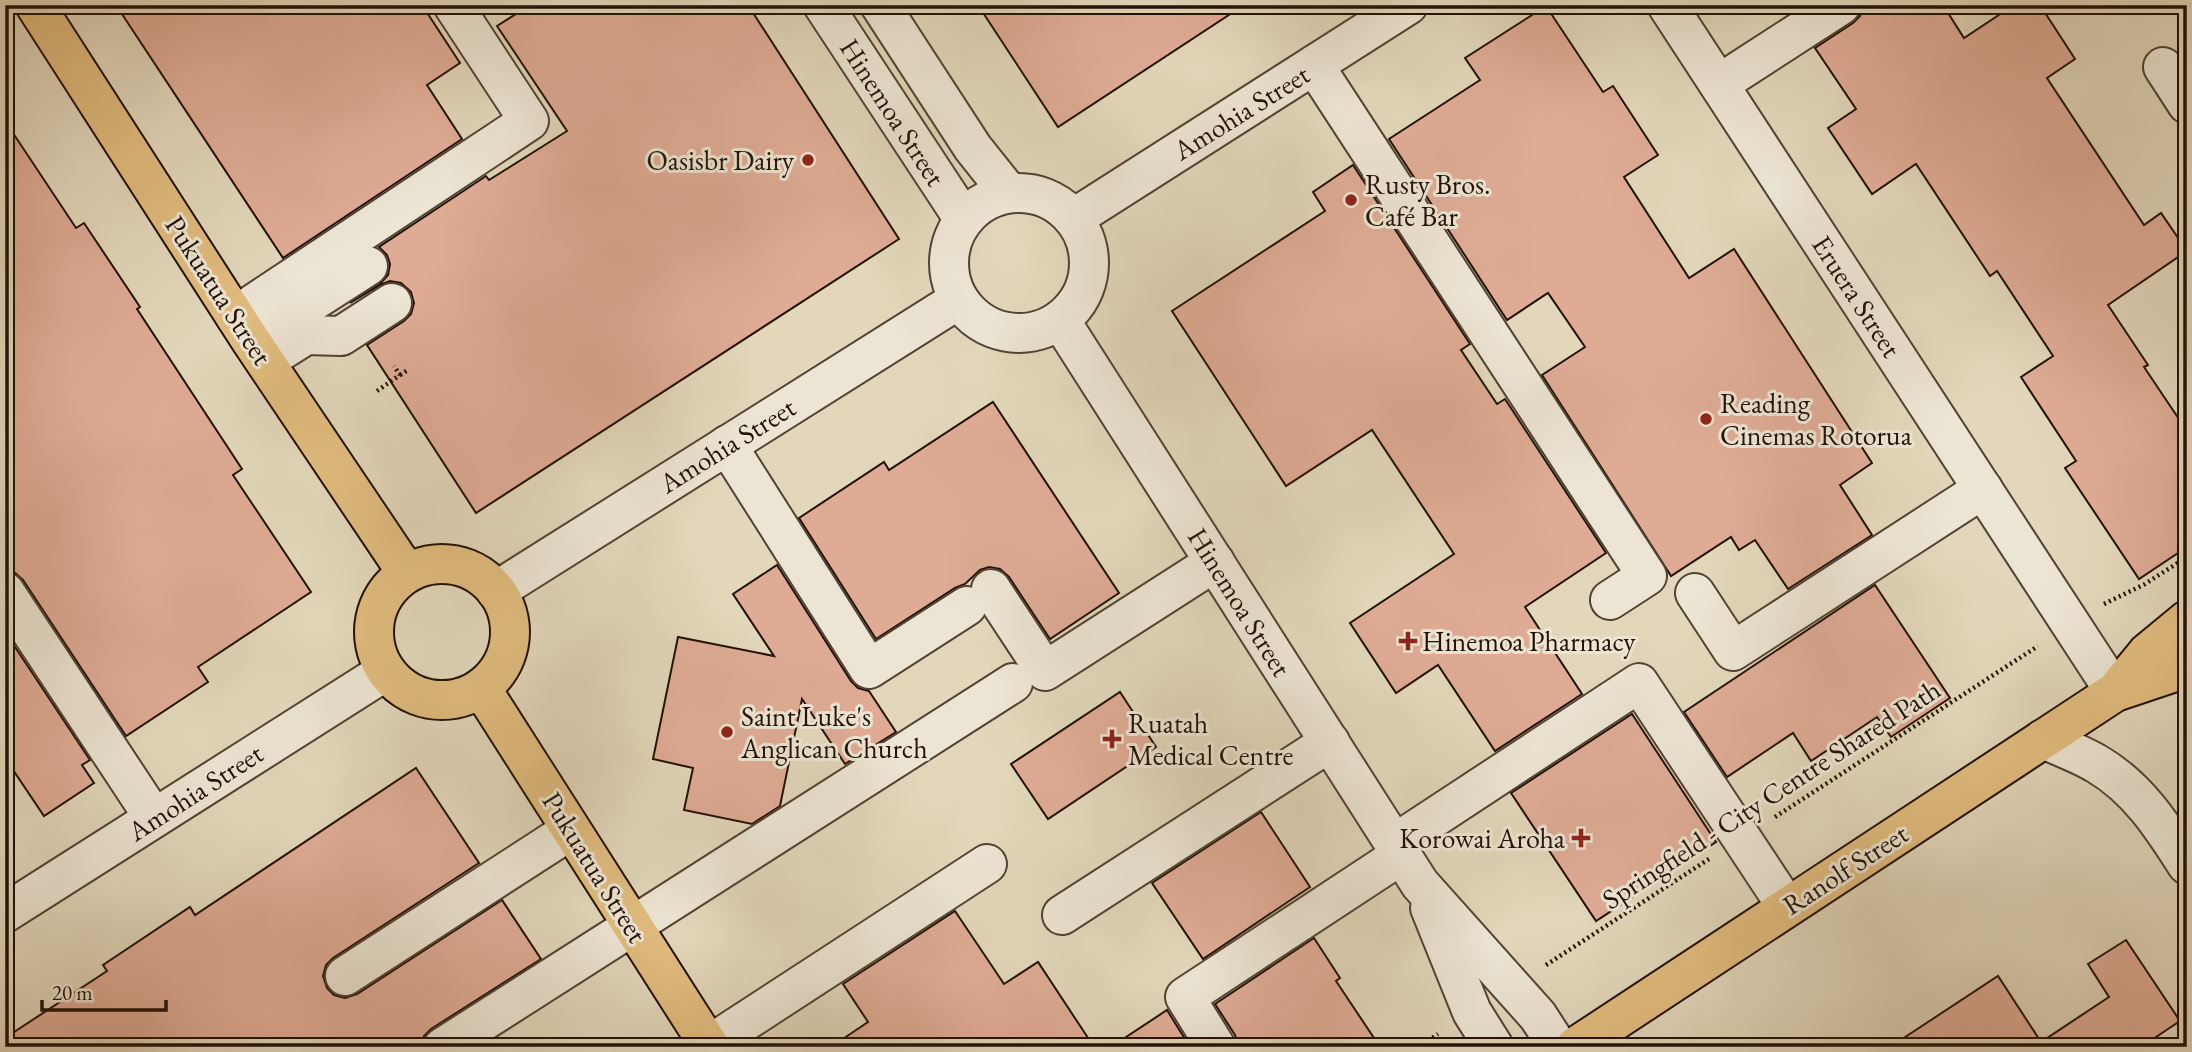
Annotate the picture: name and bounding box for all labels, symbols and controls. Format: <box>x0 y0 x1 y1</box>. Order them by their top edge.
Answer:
street label: Hinemoa Street <box>832 31 954 193</box>
street label: Amohia Street <box>1165 56 1316 169</box>
place label: Oasisbr Dairy <box>646 142 795 178</box>
marker: Oasisbr Dairy <box>800 152 816 168</box>
place label: Rusty Bros. Café Bar <box>1365 166 1491 234</box>
marker: Rusty Bros. Café Bar <box>1343 192 1359 208</box>
street label: Pukuatua Street <box>157 208 281 372</box>
street label: Eruera Street <box>1804 228 1910 364</box>
place label: Reading Cinemas Rotorua <box>1720 385 1913 453</box>
street label: Amohia Street <box>651 389 802 502</box>
marker: Reading Cinemas Rotorua <box>1698 411 1714 427</box>
street label: Hinemoa Street <box>1180 521 1300 683</box>
place label: Hinemoa Pharmacy <box>1422 623 1636 659</box>
marker: Hinemoa Pharmacy <box>1400 633 1416 649</box>
street label: Springfield - City Centre Shared Path <box>1595 671 1947 917</box>
place label: Saint Luke's Anglican Church <box>740 698 928 766</box>
place label: Ruatah Medical Centre <box>1128 705 1294 773</box>
marker: Saint Luke's Anglican Church <box>719 724 735 740</box>
marker: Ruatah Medical Centre <box>1102 729 1122 749</box>
street label: Amohia Street <box>120 735 270 850</box>
street label: Pukuatua Street <box>534 785 656 949</box>
street label: Ranolf Street <box>1776 815 1915 923</box>
place label: Korowai Aroha <box>1399 820 1566 856</box>
marker: Korowai Aroha <box>1571 828 1591 848</box>
scale bar <box>42 968 166 1012</box>
text: 20 m <box>52 979 93 1006</box>

